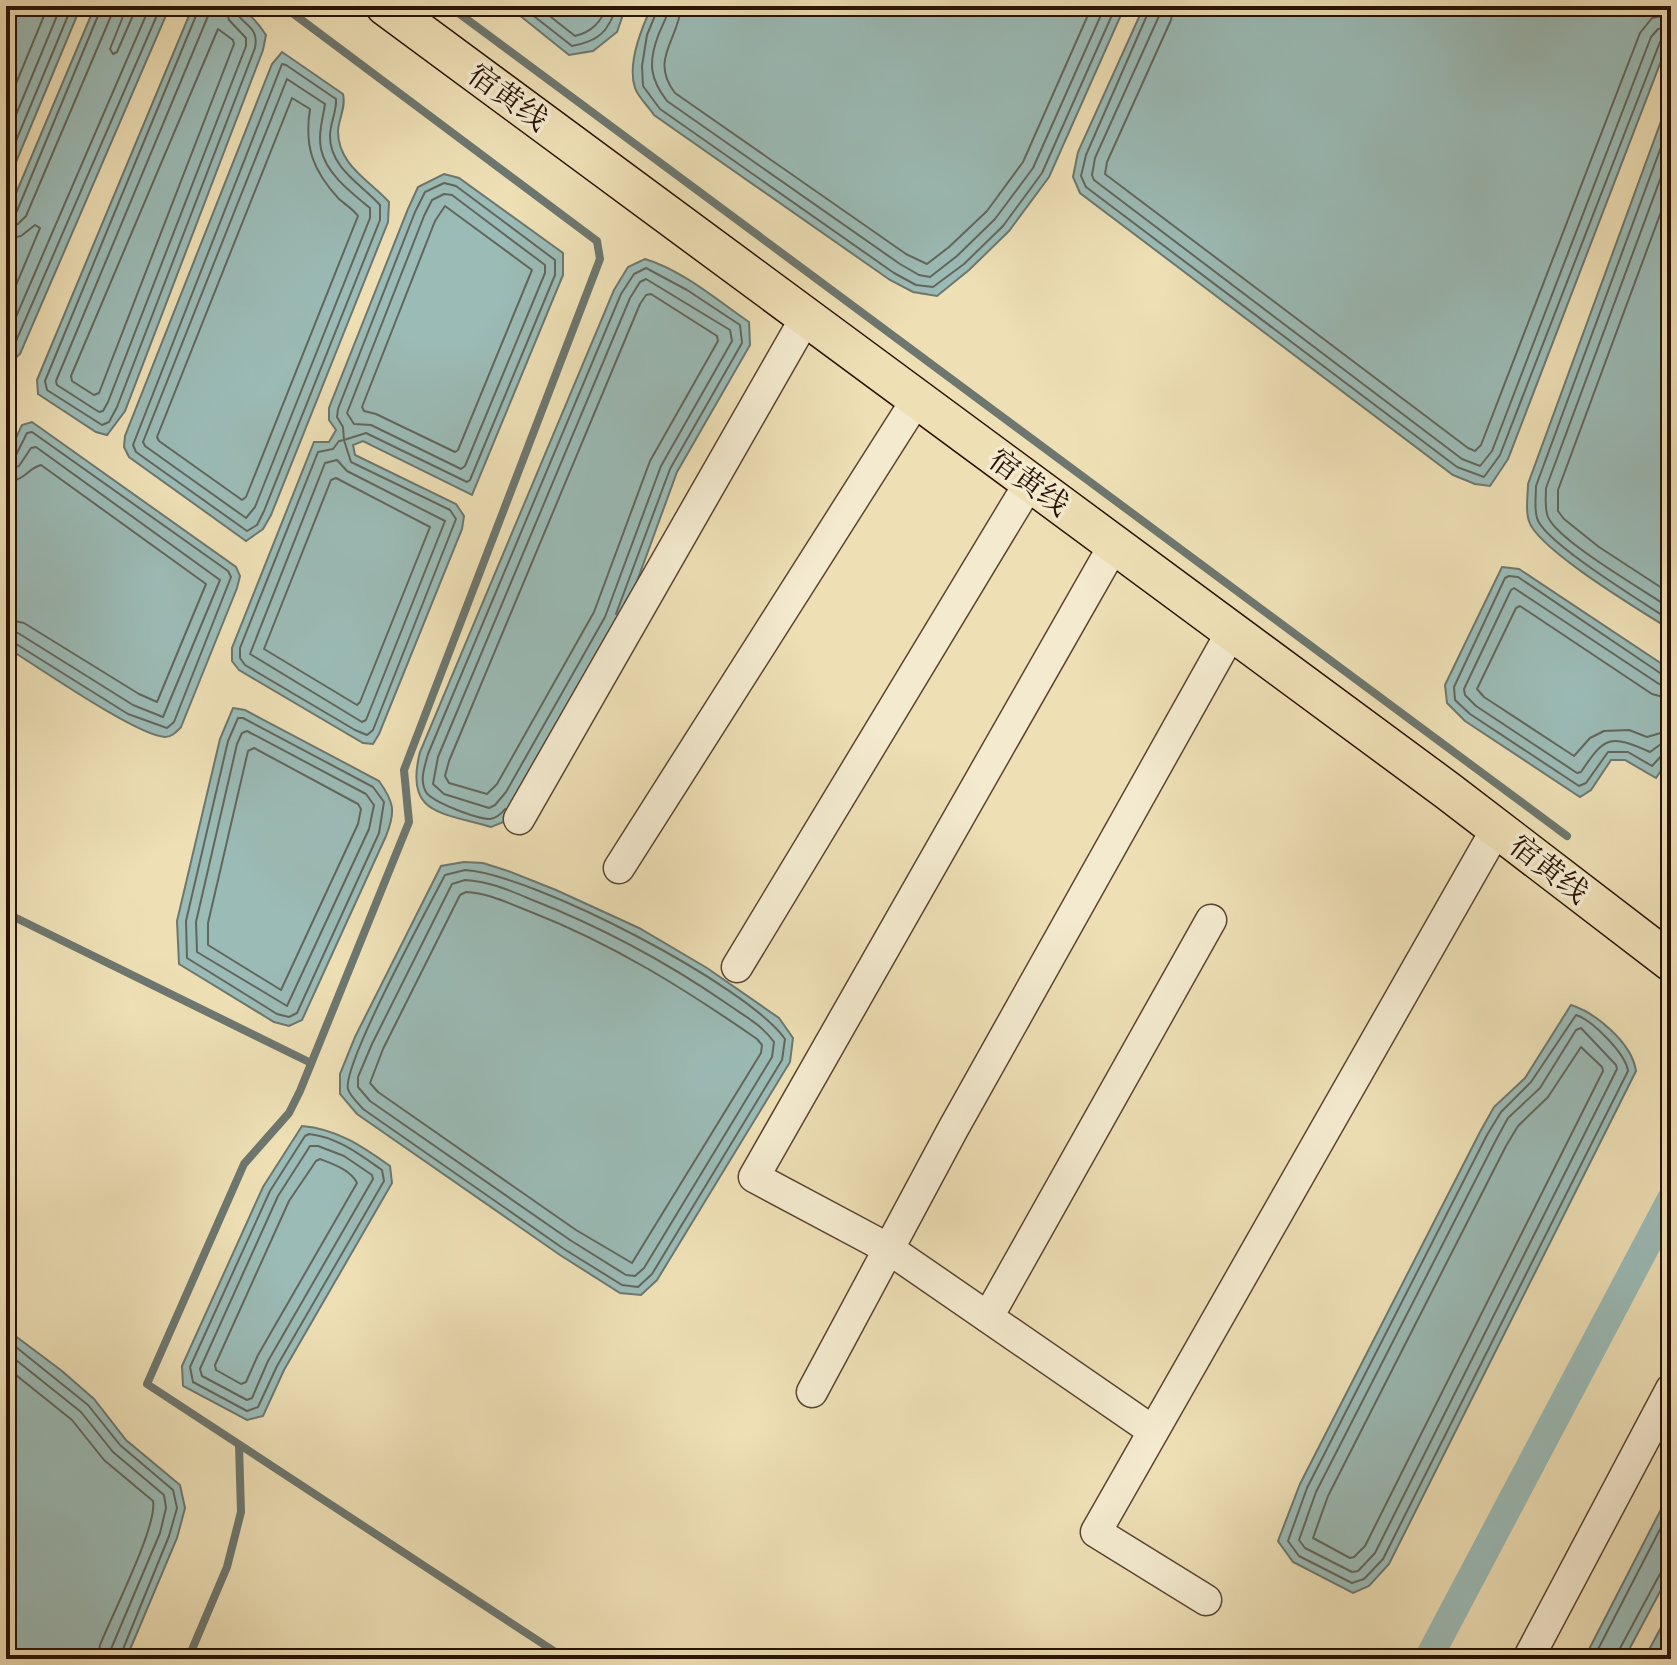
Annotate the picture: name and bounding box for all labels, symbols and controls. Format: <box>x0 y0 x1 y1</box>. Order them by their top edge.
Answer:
street label: 宿黄线 <box>460 57 554 140</box>
street label: 宿黄线 <box>981 442 1075 525</box>
street label: 宿黄线 <box>1501 828 1595 912</box>

